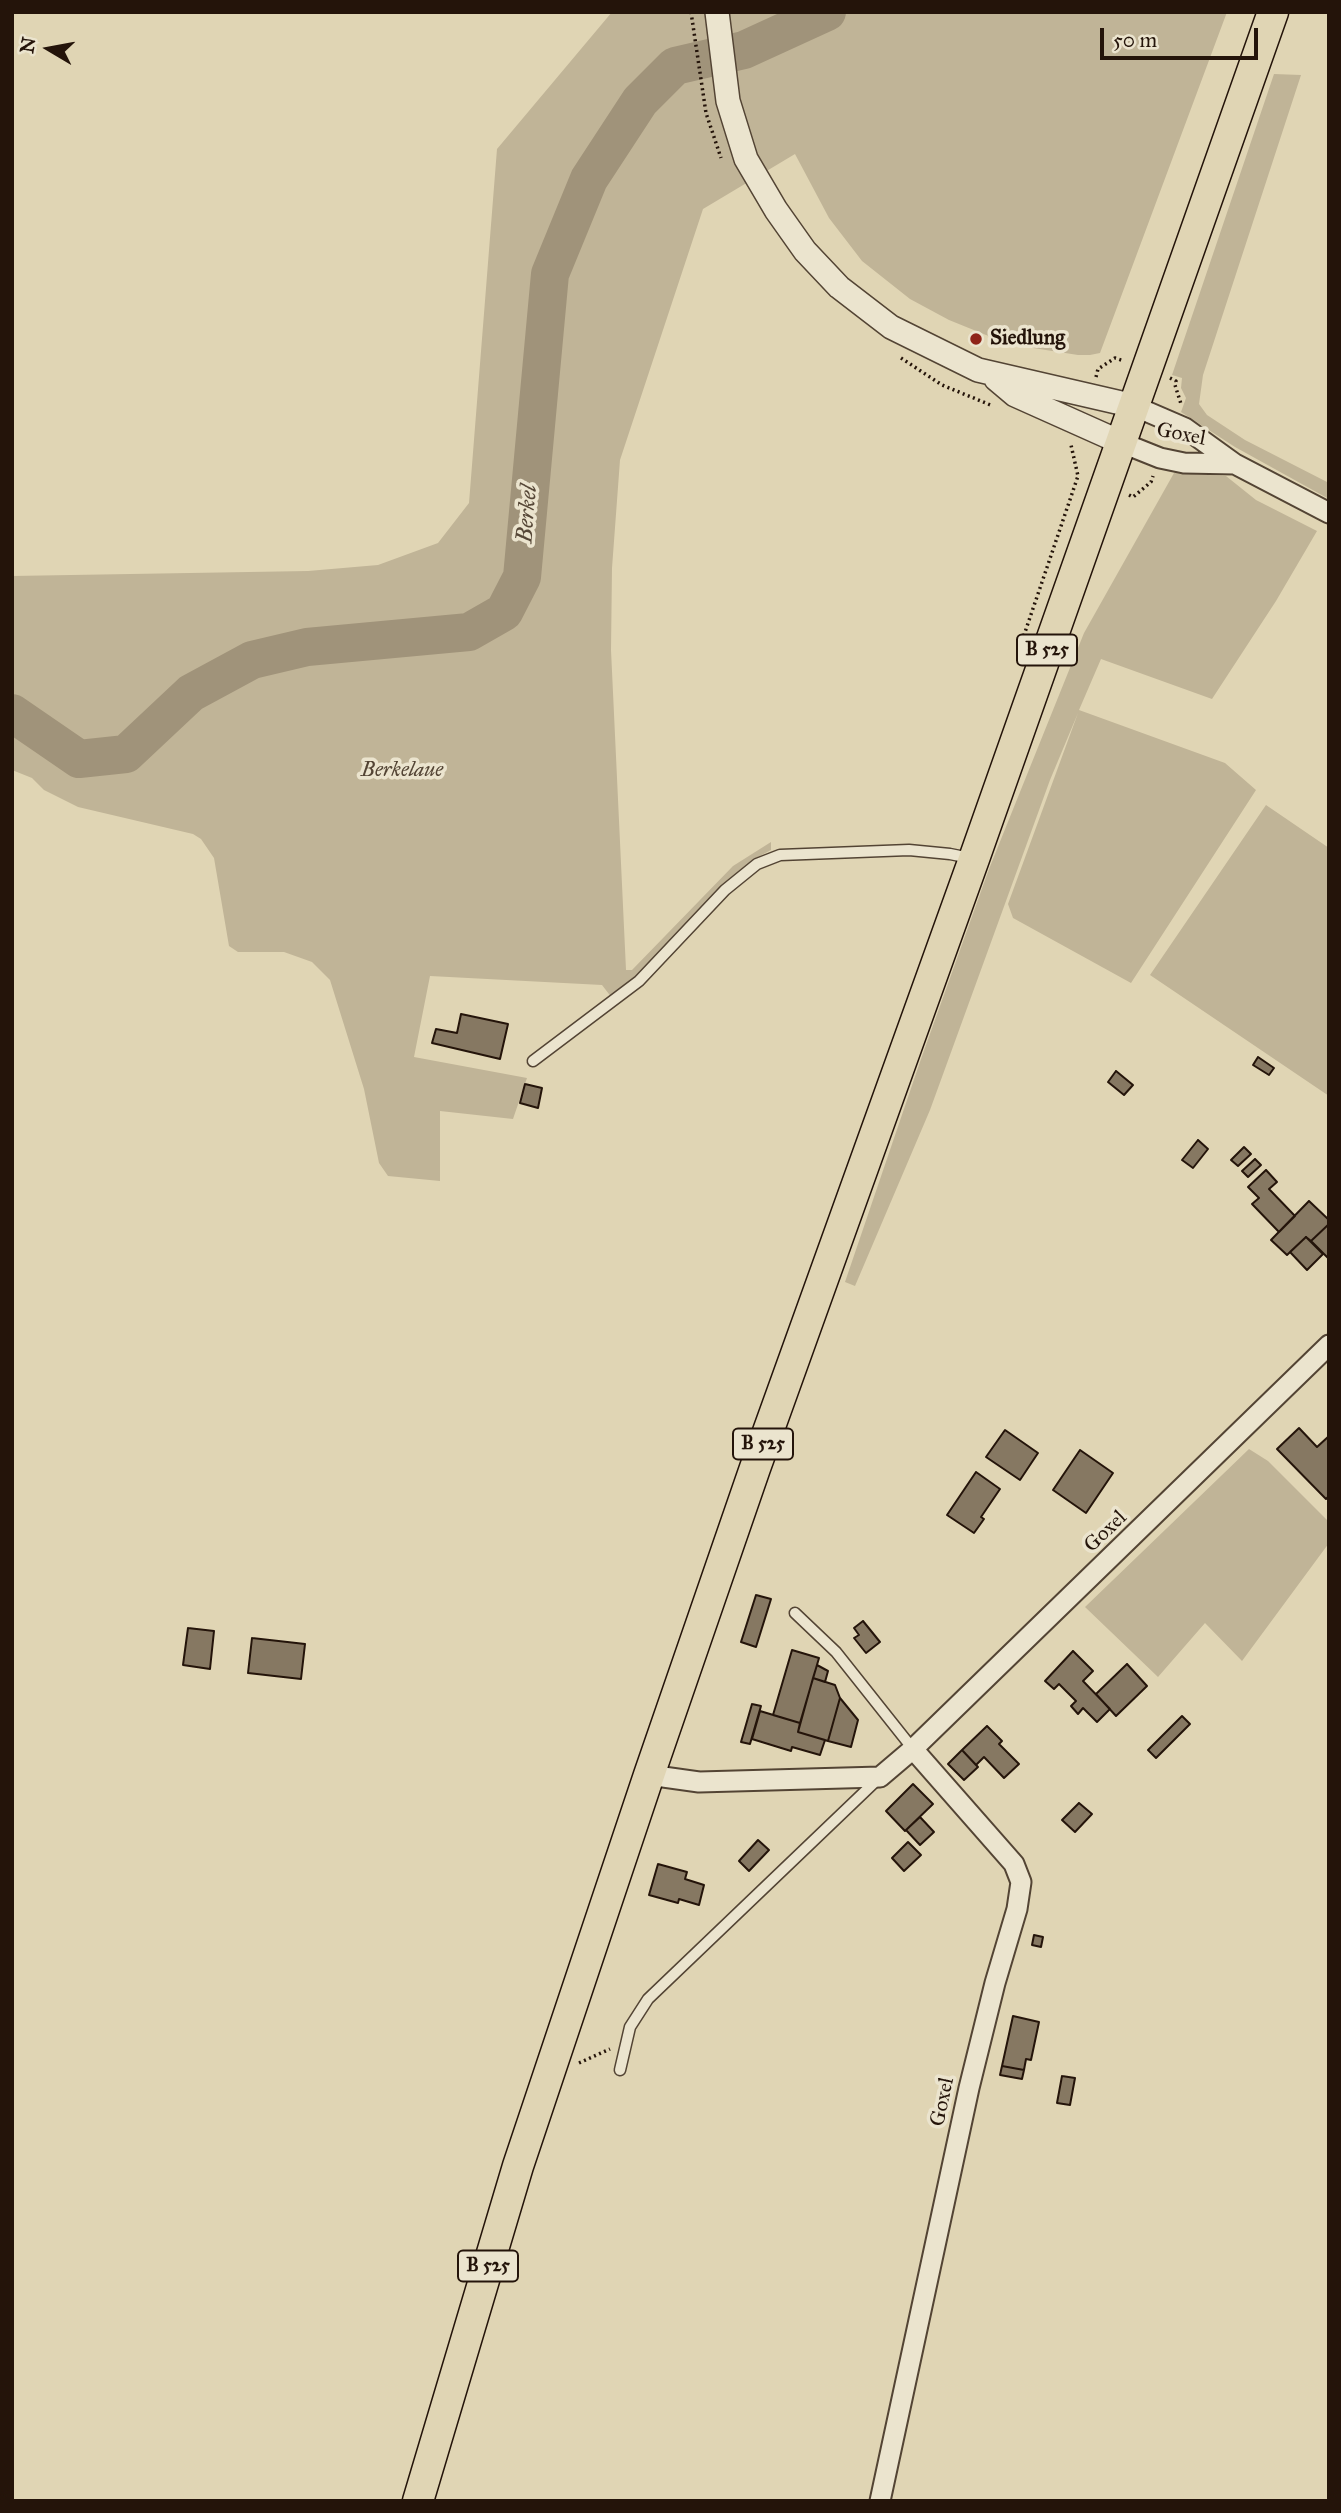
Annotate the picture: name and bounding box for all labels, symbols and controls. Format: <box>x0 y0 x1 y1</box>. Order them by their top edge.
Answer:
north arrow <box>14 14 84 84</box>
scale bar <box>1103 14 1260 58</box>
text: 50 m <box>1113 27 1157 53</box>
text: N <box>15 35 41 55</box>
place label: Siedlung <box>990 326 1065 352</box>
marker: Siedlung <box>968 331 984 347</box>
street label: Goxel <box>1154 418 1208 452</box>
water label: Berkel <box>512 484 544 544</box>
road number: B 525 <box>1017 635 1077 666</box>
park label: Berkelaue <box>361 758 443 784</box>
road number: B 525 <box>733 1428 793 1460</box>
street label: Goxel <box>1079 1506 1133 1558</box>
street label: Goxel <box>926 2075 960 2129</box>
road number: B 525 <box>458 2250 518 2282</box>

